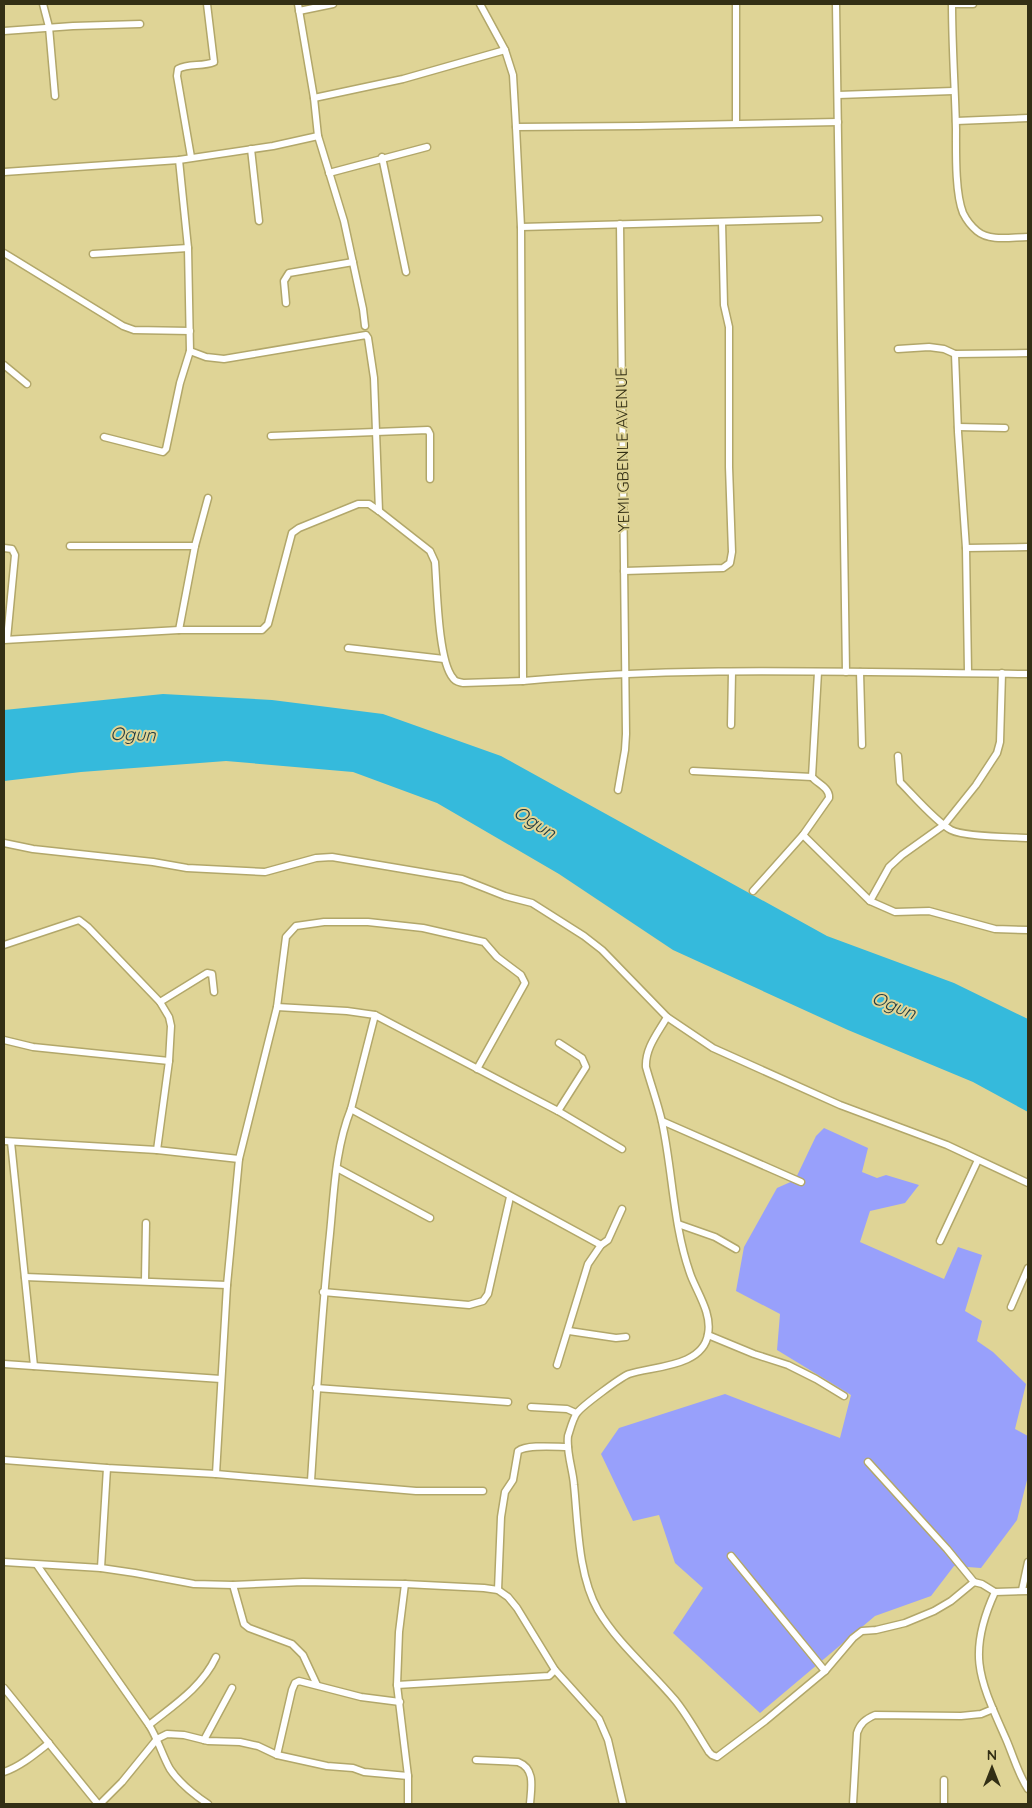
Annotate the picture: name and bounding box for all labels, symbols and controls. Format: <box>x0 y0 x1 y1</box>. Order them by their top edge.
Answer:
street label: YEMI GBENLE AVENUE <box>611 368 633 532</box>
water label: Ogun <box>110 722 157 746</box>
water label: Ogun <box>510 800 561 844</box>
water label: Ogun <box>869 986 920 1024</box>
north arrow <box>967 1743 1017 1793</box>
text: N <box>987 1746 997 1764</box>

